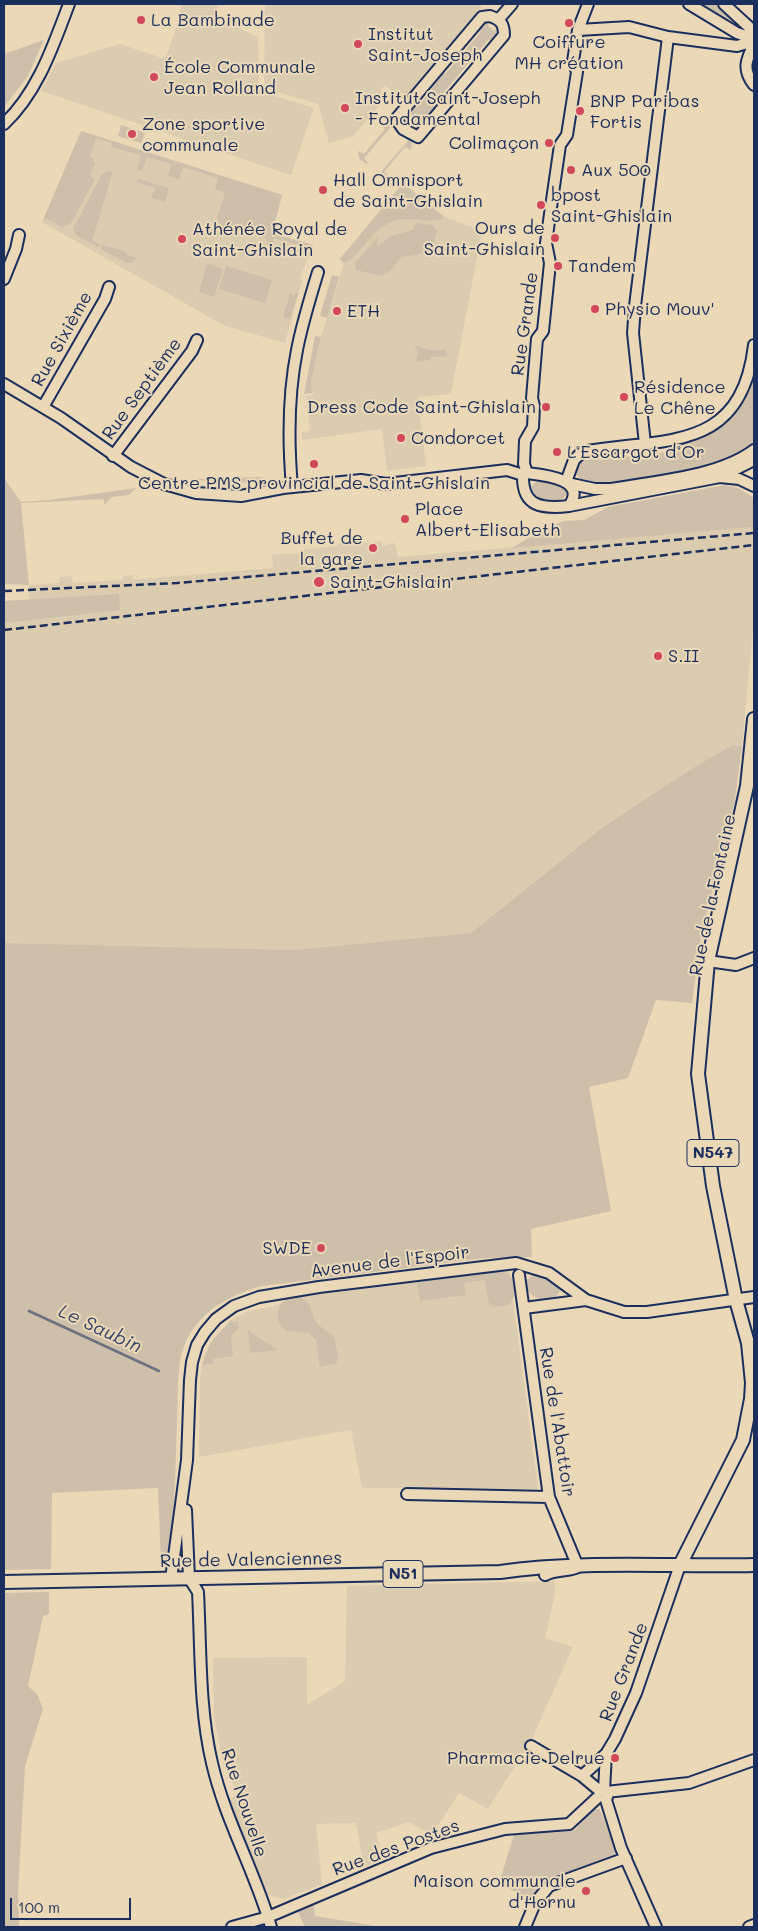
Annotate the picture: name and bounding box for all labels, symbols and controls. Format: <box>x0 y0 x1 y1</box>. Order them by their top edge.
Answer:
place label: La Bambinade <box>151 9 275 31</box>
marker: La Bambinade <box>135 14 147 26</box>
marker: Coiffure MH création <box>563 17 575 29</box>
place label: Institut Saint-Joseph <box>368 23 482 66</box>
place label: Coiffure MH création <box>515 31 623 74</box>
marker: Institut Saint-Joseph <box>352 38 364 50</box>
place label: École Communale Jean Rolland <box>164 56 316 98</box>
marker: École Communale Jean Rolland <box>148 71 160 83</box>
place label: Institut Saint-Joseph - Fondamental <box>355 87 541 130</box>
place label: BNP Paribas Fortis <box>590 90 699 132</box>
marker: Institut Saint-Joseph - Fondamental <box>339 102 351 114</box>
marker: BNP Paribas Fortis <box>574 105 586 117</box>
place label: Zone sportive communale <box>142 113 265 156</box>
marker: Zone sportive communale <box>126 128 138 140</box>
place label: Colimaçon <box>449 132 539 154</box>
marker: Colimaçon <box>543 137 555 149</box>
place label: Aux 500 <box>581 159 651 181</box>
marker: Aux 500 <box>565 164 577 176</box>
place label: Hall Omnisport de Saint-Ghislain <box>333 169 483 212</box>
marker: Hall Omnisport de Saint-Ghislain <box>317 184 329 196</box>
place label: bpost Saint-Ghislain <box>551 184 672 226</box>
marker: bpost Saint-Ghislain <box>535 199 547 211</box>
place label: Ours de Saint-Ghislain <box>424 217 545 260</box>
place label: Athénée Royal de Saint-Ghislain <box>192 218 347 260</box>
marker: Ours de Saint-Ghislain <box>549 232 561 244</box>
marker: Athénée Royal de Saint-Ghislain <box>176 233 188 245</box>
place label: Tandem <box>568 255 636 277</box>
marker: Tandem <box>552 260 564 272</box>
street label: Rue Grande <box>507 271 543 377</box>
street label: Rue Sixième <box>27 288 97 390</box>
place label: Physio Mouv' <box>605 298 715 320</box>
place label: ETH <box>347 300 380 322</box>
marker: Physio Mouv' <box>589 303 601 315</box>
marker: ETH <box>331 305 343 317</box>
street label: Rue Septième <box>98 334 186 444</box>
place label: Résidence Le Chêne <box>634 376 726 418</box>
marker: Résidence Le Chêne <box>618 391 630 403</box>
place label: Dress Code Saint-Ghislain <box>307 396 536 418</box>
marker: Dress Code Saint-Ghislain <box>540 401 552 413</box>
place label: Condorcet <box>411 427 505 449</box>
marker: Condorcet <box>395 432 407 444</box>
place label: L’Escargot d’Or <box>567 441 705 463</box>
marker: L’Escargot d’Or <box>551 446 563 458</box>
marker: Centre PMS provincial de Saint-Ghislain <box>308 458 320 470</box>
place label: Centre PMS provincial de Saint-Ghislain <box>138 472 490 494</box>
place label: Place Albert-Elisabeth <box>415 498 560 540</box>
marker: Place Albert-Elisabeth <box>399 513 411 525</box>
place label: Buffet de la gare <box>281 527 363 570</box>
marker: Buffet de la gare <box>367 542 379 554</box>
place label: Saint-Ghislain <box>330 571 451 593</box>
marker: Saint-Ghislain <box>312 575 326 589</box>
place label: S.II <box>668 645 699 667</box>
marker: S.II <box>652 650 664 662</box>
street label: Rue de la Fontaine <box>685 812 741 978</box>
road number: N547 <box>687 1140 739 1166</box>
place label: SWDE <box>262 1237 311 1259</box>
street label: Avenue de l'Espoir <box>309 1242 471 1282</box>
marker: SWDE <box>315 1242 327 1254</box>
water label: Le Saubin <box>55 1300 145 1358</box>
street label: Rue de l'Abattoir <box>534 1346 580 1498</box>
street label: Rue de Valenciennes <box>160 1548 342 1572</box>
road number: N51 <box>383 1560 423 1588</box>
street label: Rue Grande <box>595 1619 653 1725</box>
street label: Rue Nouvelle <box>216 1746 272 1860</box>
place label: Pharmacie Delrue <box>447 1747 605 1769</box>
marker: Pharmacie Delrue <box>609 1752 621 1764</box>
street label: Rue des Postes <box>330 1815 462 1881</box>
place label: Maison communale d'Hornu <box>413 1870 576 1912</box>
marker: Maison communale d'Hornu <box>580 1885 592 1897</box>
scale bar <box>12 1888 134 1920</box>
text: 100 m <box>18 1897 60 1917</box>

